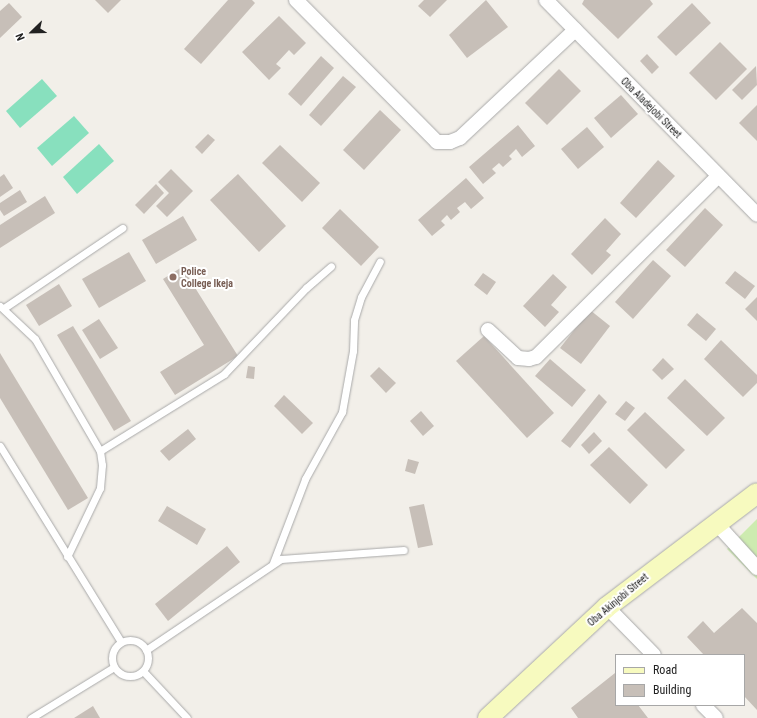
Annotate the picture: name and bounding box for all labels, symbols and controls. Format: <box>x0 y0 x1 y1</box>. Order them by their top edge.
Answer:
north arrow <box>12 12 52 52</box>
text: N <box>13 31 28 43</box>
street label: Oba Aladejobi Street <box>618 75 684 141</box>
place label: Police College Ikeja <box>181 265 233 288</box>
marker: Police College Ikeja <box>168 272 178 282</box>
street label: Oba Akinjobi Street <box>585 571 651 629</box>
legend <box>615 654 745 706</box>
text: Road <box>653 663 677 677</box>
text: Building <box>653 683 691 697</box>

